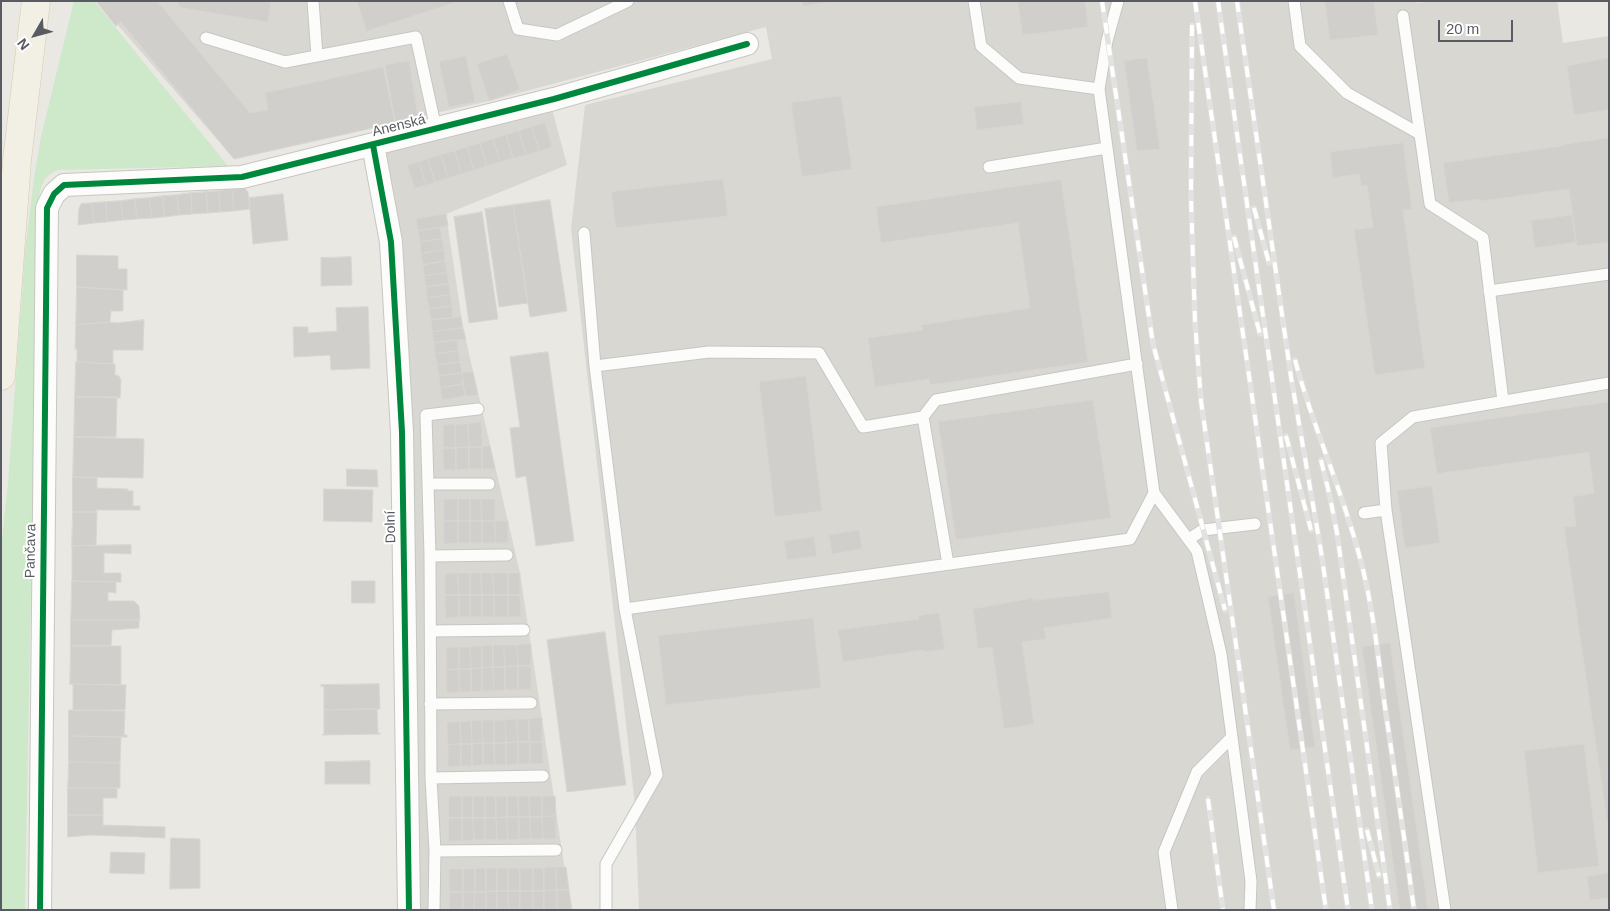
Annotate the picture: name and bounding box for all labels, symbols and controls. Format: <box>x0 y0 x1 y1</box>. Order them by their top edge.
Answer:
north arrow <box>10 10 60 60</box>
scale bar <box>1440 10 1515 42</box>
text: 20 m <box>1446 20 1479 37</box>
text: N <box>14 35 33 53</box>
street label: Anenská <box>371 111 427 141</box>
street label: Dolní <box>382 511 400 543</box>
street label: Pančava <box>22 524 40 578</box>

